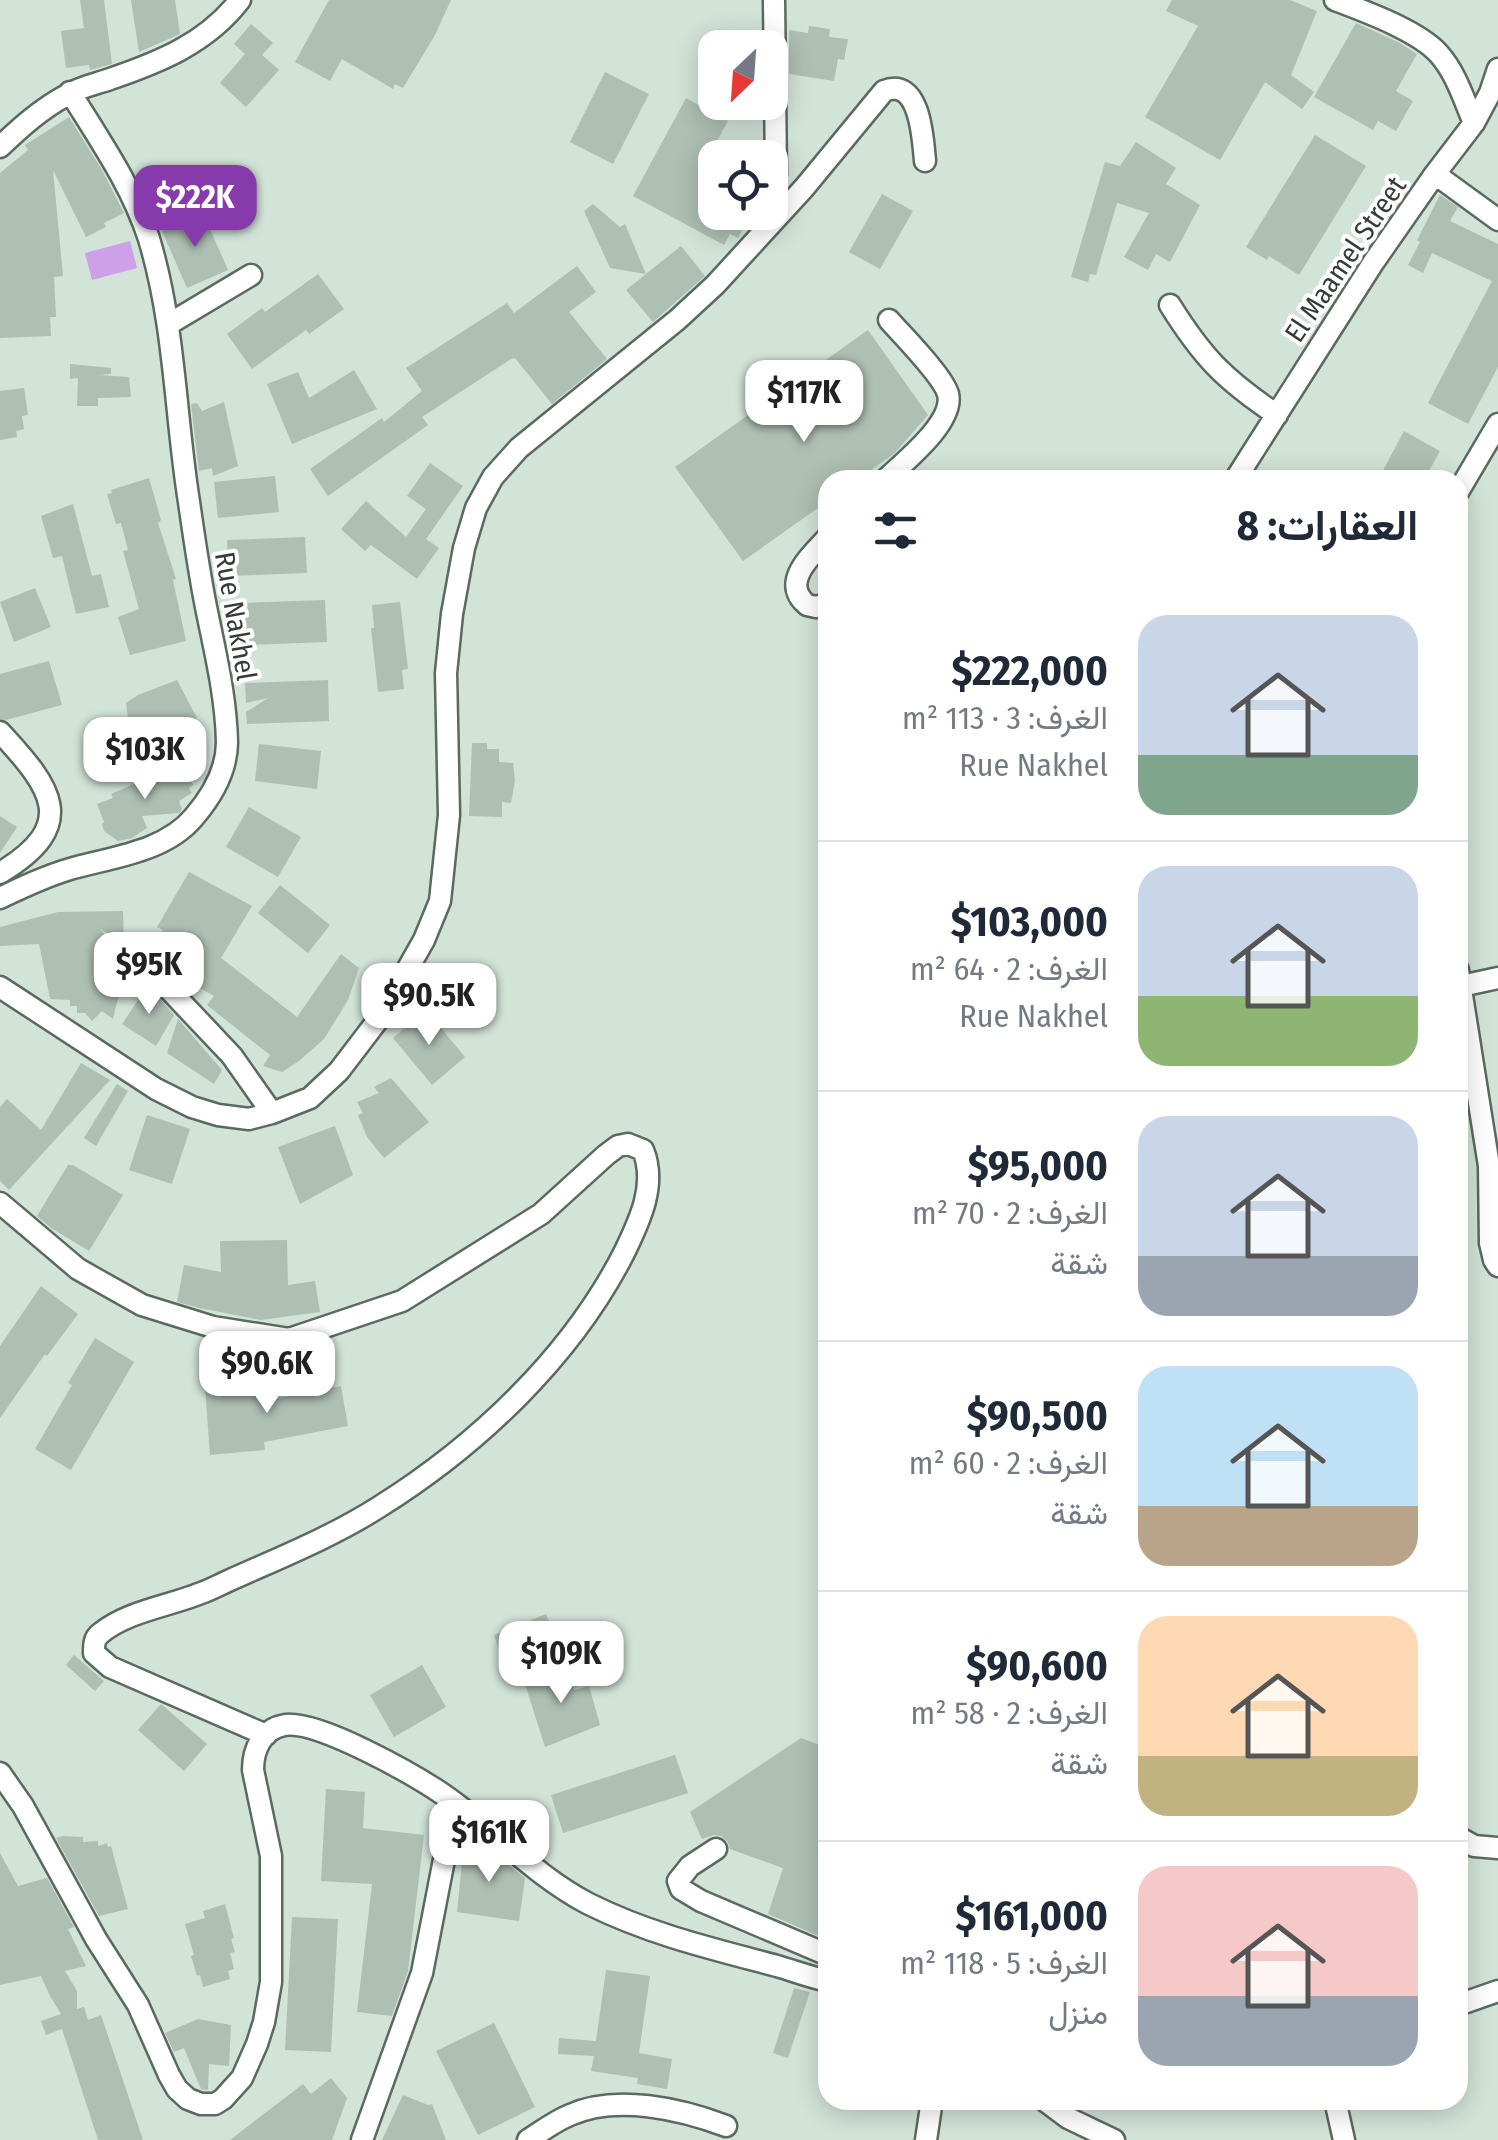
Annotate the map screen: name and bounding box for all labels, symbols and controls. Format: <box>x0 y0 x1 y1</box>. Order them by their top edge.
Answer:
north arrow <box>698 30 788 120</box>
map controls <box>698 30 788 230</box>
button: locate <box>698 140 788 230</box>
pin: $222K <box>125 165 265 250</box>
street label: El Maamel Street <box>1278 170 1413 348</box>
text: $222K <box>156 178 234 216</box>
pin: $117K <box>734 360 874 445</box>
text: $117K <box>767 373 841 411</box>
text: العقارات: 8 <box>1237 501 1418 551</box>
icon: filters <box>868 503 923 558</box>
street label: Rue Nakhel <box>208 549 263 683</box>
text: $222,000 <box>951 646 1108 696</box>
icon: home <box>1218 655 1338 775</box>
text: الغرف: 3 · 113 m² <box>902 699 1108 737</box>
pin: $103K <box>75 717 215 802</box>
text: $103K <box>105 730 185 768</box>
text: Rue Nakhel <box>959 746 1108 784</box>
text: $103,000 <box>951 897 1108 947</box>
icon: home <box>1218 906 1338 1026</box>
pin: $95K <box>90 932 208 1017</box>
text: $95K <box>116 945 182 983</box>
text: الغرف: 2 · 64 m² <box>910 950 1108 988</box>
pin: $90.5K <box>348 963 510 1048</box>
text: $90.5K <box>383 976 475 1014</box>
text: Rue Nakhel <box>959 997 1108 1035</box>
text: $95,000 <box>968 1141 1108 1191</box>
icon: home <box>1218 1156 1338 1276</box>
text: الغرف: 2 · 70 m² <box>912 1194 1108 1232</box>
text: شقة <box>1050 1244 1108 1282</box>
pin: $90.6K <box>186 1331 348 1416</box>
text: $90.6K <box>221 1344 313 1382</box>
text: $90,500 <box>967 1391 1108 1441</box>
icon: home <box>1218 1406 1338 1526</box>
text: الغرف: 2 · 60 m² <box>909 1444 1108 1482</box>
text: شقة <box>1050 1494 1108 1532</box>
pin: $109K <box>491 1621 631 1706</box>
text: $109K <box>521 1634 601 1672</box>
text: $90,600 <box>966 1641 1108 1691</box>
icon: home <box>1218 1656 1338 1776</box>
text: الغرف: 2 · 58 m² <box>911 1694 1108 1732</box>
text: شقة <box>1050 1744 1108 1782</box>
pin: $161K <box>419 1800 559 1885</box>
text: $161K <box>451 1813 527 1851</box>
text: $161,000 <box>956 1891 1108 1941</box>
icon: home <box>1218 1906 1338 2026</box>
text: الغرف: 5 · 118 m² <box>900 1944 1108 1982</box>
text: منزل <box>1048 1994 1108 2032</box>

